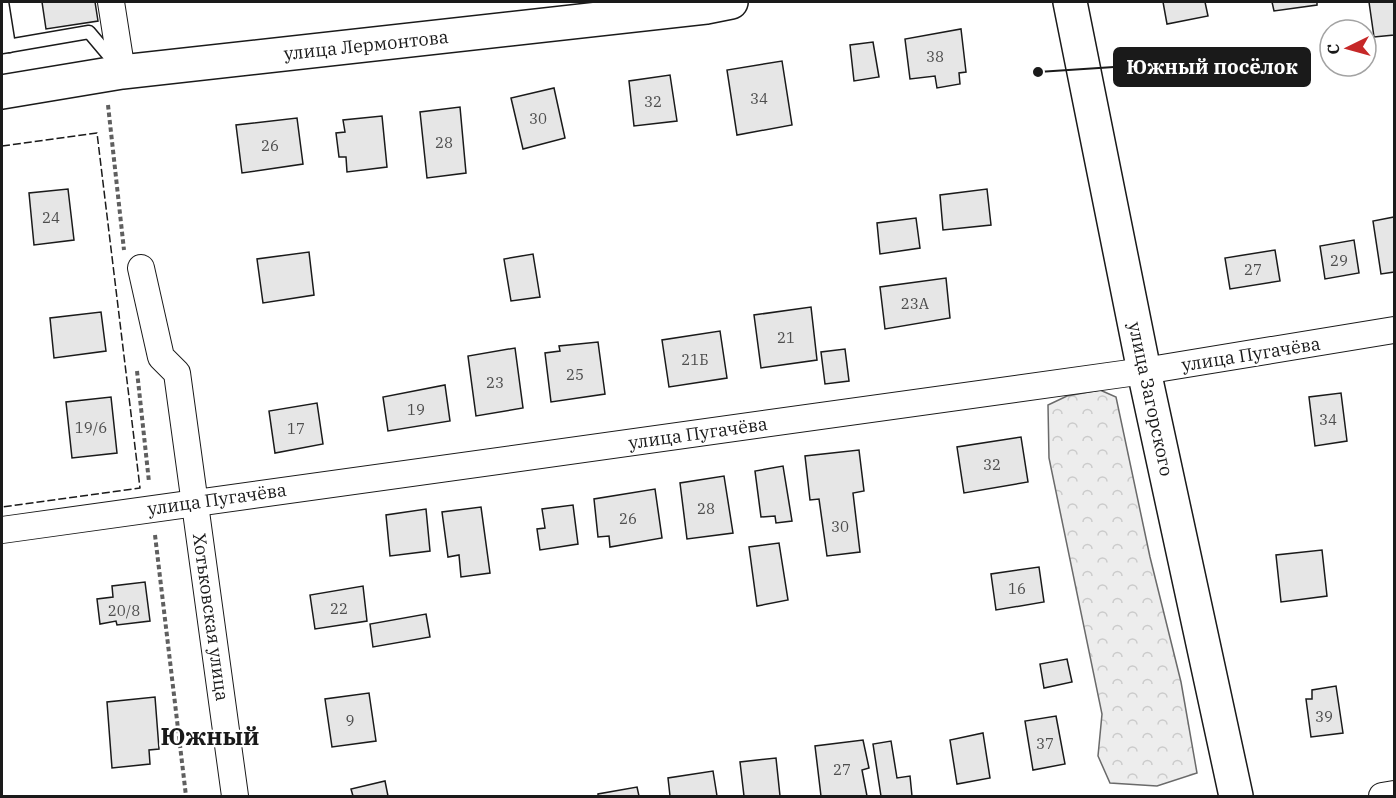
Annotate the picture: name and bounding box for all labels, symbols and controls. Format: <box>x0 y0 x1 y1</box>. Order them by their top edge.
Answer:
north arrow <box>1318 18 1378 78</box>
street label: улица Лермонтова <box>282 25 450 65</box>
text: С <box>1323 43 1343 55</box>
house number: 38 <box>926 47 944 66</box>
callout: Южный посёлок <box>1114 48 1310 86</box>
text: Южный посёлок <box>1126 53 1298 80</box>
house number: 34 <box>750 89 768 108</box>
house number: 32 <box>644 92 662 111</box>
house number: 30 <box>529 109 547 128</box>
house number: 28 <box>435 133 453 152</box>
house number: 26 <box>261 136 279 155</box>
house number: 24 <box>42 208 60 227</box>
house number: 29 <box>1330 251 1348 270</box>
house number: 27 <box>1244 260 1262 279</box>
house number: 23А <box>901 294 930 313</box>
street label: улица Загорского <box>1123 320 1179 478</box>
house number: 21 <box>777 328 795 347</box>
street label: улица Пугачёва <box>1180 332 1322 376</box>
house number: 21Б <box>681 350 709 369</box>
house number: 25 <box>566 365 584 384</box>
house number: 23 <box>486 373 504 392</box>
house number: 19 <box>407 400 425 419</box>
house number: 34 <box>1319 410 1337 429</box>
street label: улица Пугачёва <box>627 412 769 454</box>
house number: 19/6 <box>75 418 107 437</box>
house number: 17 <box>287 419 305 438</box>
house number: 32 <box>983 455 1001 474</box>
street label: улица Пугачёва <box>146 478 288 520</box>
house number: 28 <box>697 499 715 518</box>
house number: 26 <box>619 509 637 528</box>
house number: 30 <box>831 517 849 536</box>
street label: Хотьковская улица <box>188 532 234 702</box>
house number: 16 <box>1008 579 1026 598</box>
house number: 22 <box>330 599 348 618</box>
house number: 20/8 <box>108 601 140 620</box>
house number: 39 <box>1315 707 1333 726</box>
house number: 9 <box>345 711 355 730</box>
district label: Южный <box>161 720 259 752</box>
house number: 37 <box>1036 734 1054 753</box>
house number: 27 <box>833 760 851 779</box>

